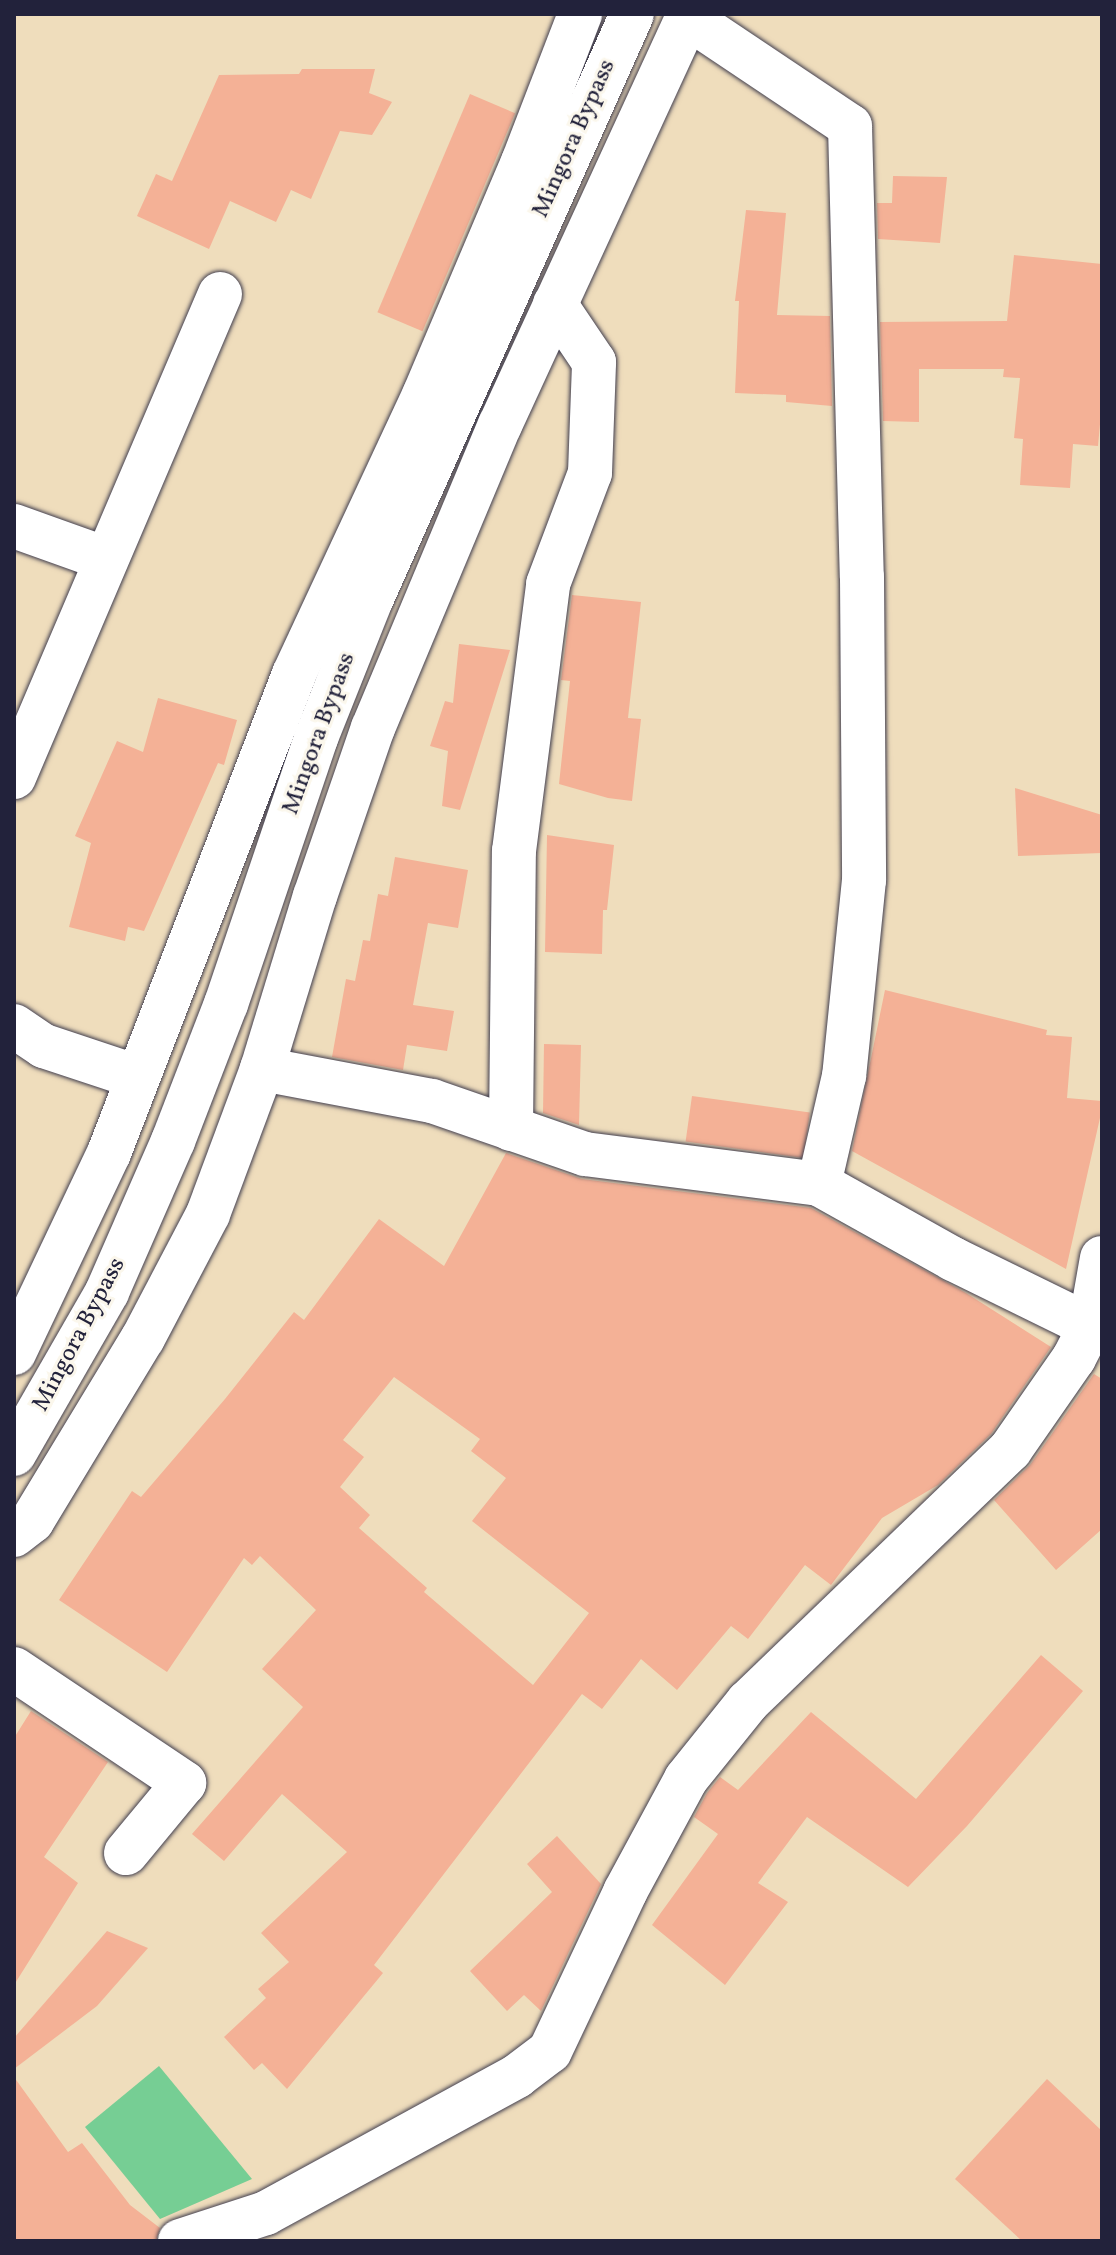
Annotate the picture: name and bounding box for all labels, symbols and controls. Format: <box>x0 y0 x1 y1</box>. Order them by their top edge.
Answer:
street label: Mingora Bypass <box>527 56 623 222</box>
street label: Mingora Bypass <box>277 649 363 819</box>
street label: Mingora Bypass <box>27 1253 133 1417</box>

